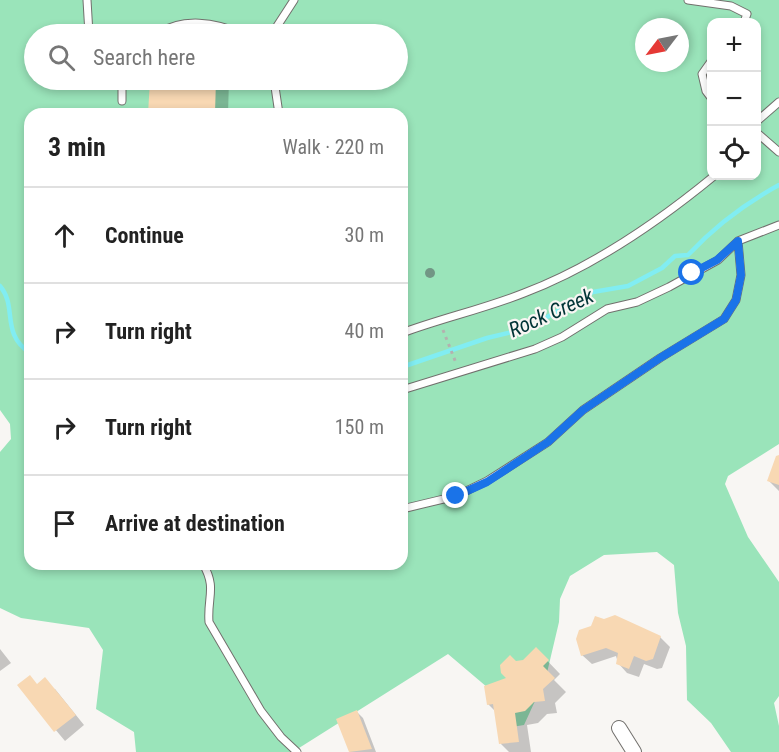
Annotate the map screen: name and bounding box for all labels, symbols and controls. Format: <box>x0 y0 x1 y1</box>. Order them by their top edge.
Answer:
north arrow <box>635 18 689 72</box>
map controls <box>707 18 761 180</box>
button: + <box>707 18 761 72</box>
search box <box>24 24 408 90</box>
icon: search <box>45 41 78 74</box>
text: Search here <box>93 45 195 70</box>
button: − <box>707 72 761 126</box>
button: locate <box>707 126 761 180</box>
text: 3 min <box>48 132 106 162</box>
text: Walk · 220 m <box>283 135 384 159</box>
icon: ahead <box>48 219 81 252</box>
text: Continue <box>105 223 184 248</box>
text: 30 m <box>345 223 384 247</box>
route start <box>678 259 704 285</box>
water label: Rock Creek <box>505 283 598 342</box>
icon: right <box>48 315 81 348</box>
text: Turn right <box>105 319 192 344</box>
text: 40 m <box>345 319 384 343</box>
icon: right <box>48 411 81 444</box>
text: Turn right <box>105 415 192 440</box>
text: 150 m <box>335 415 384 439</box>
route end <box>442 482 468 508</box>
icon: arrive <box>48 507 81 540</box>
text: Arrive at destination <box>105 511 285 536</box>

